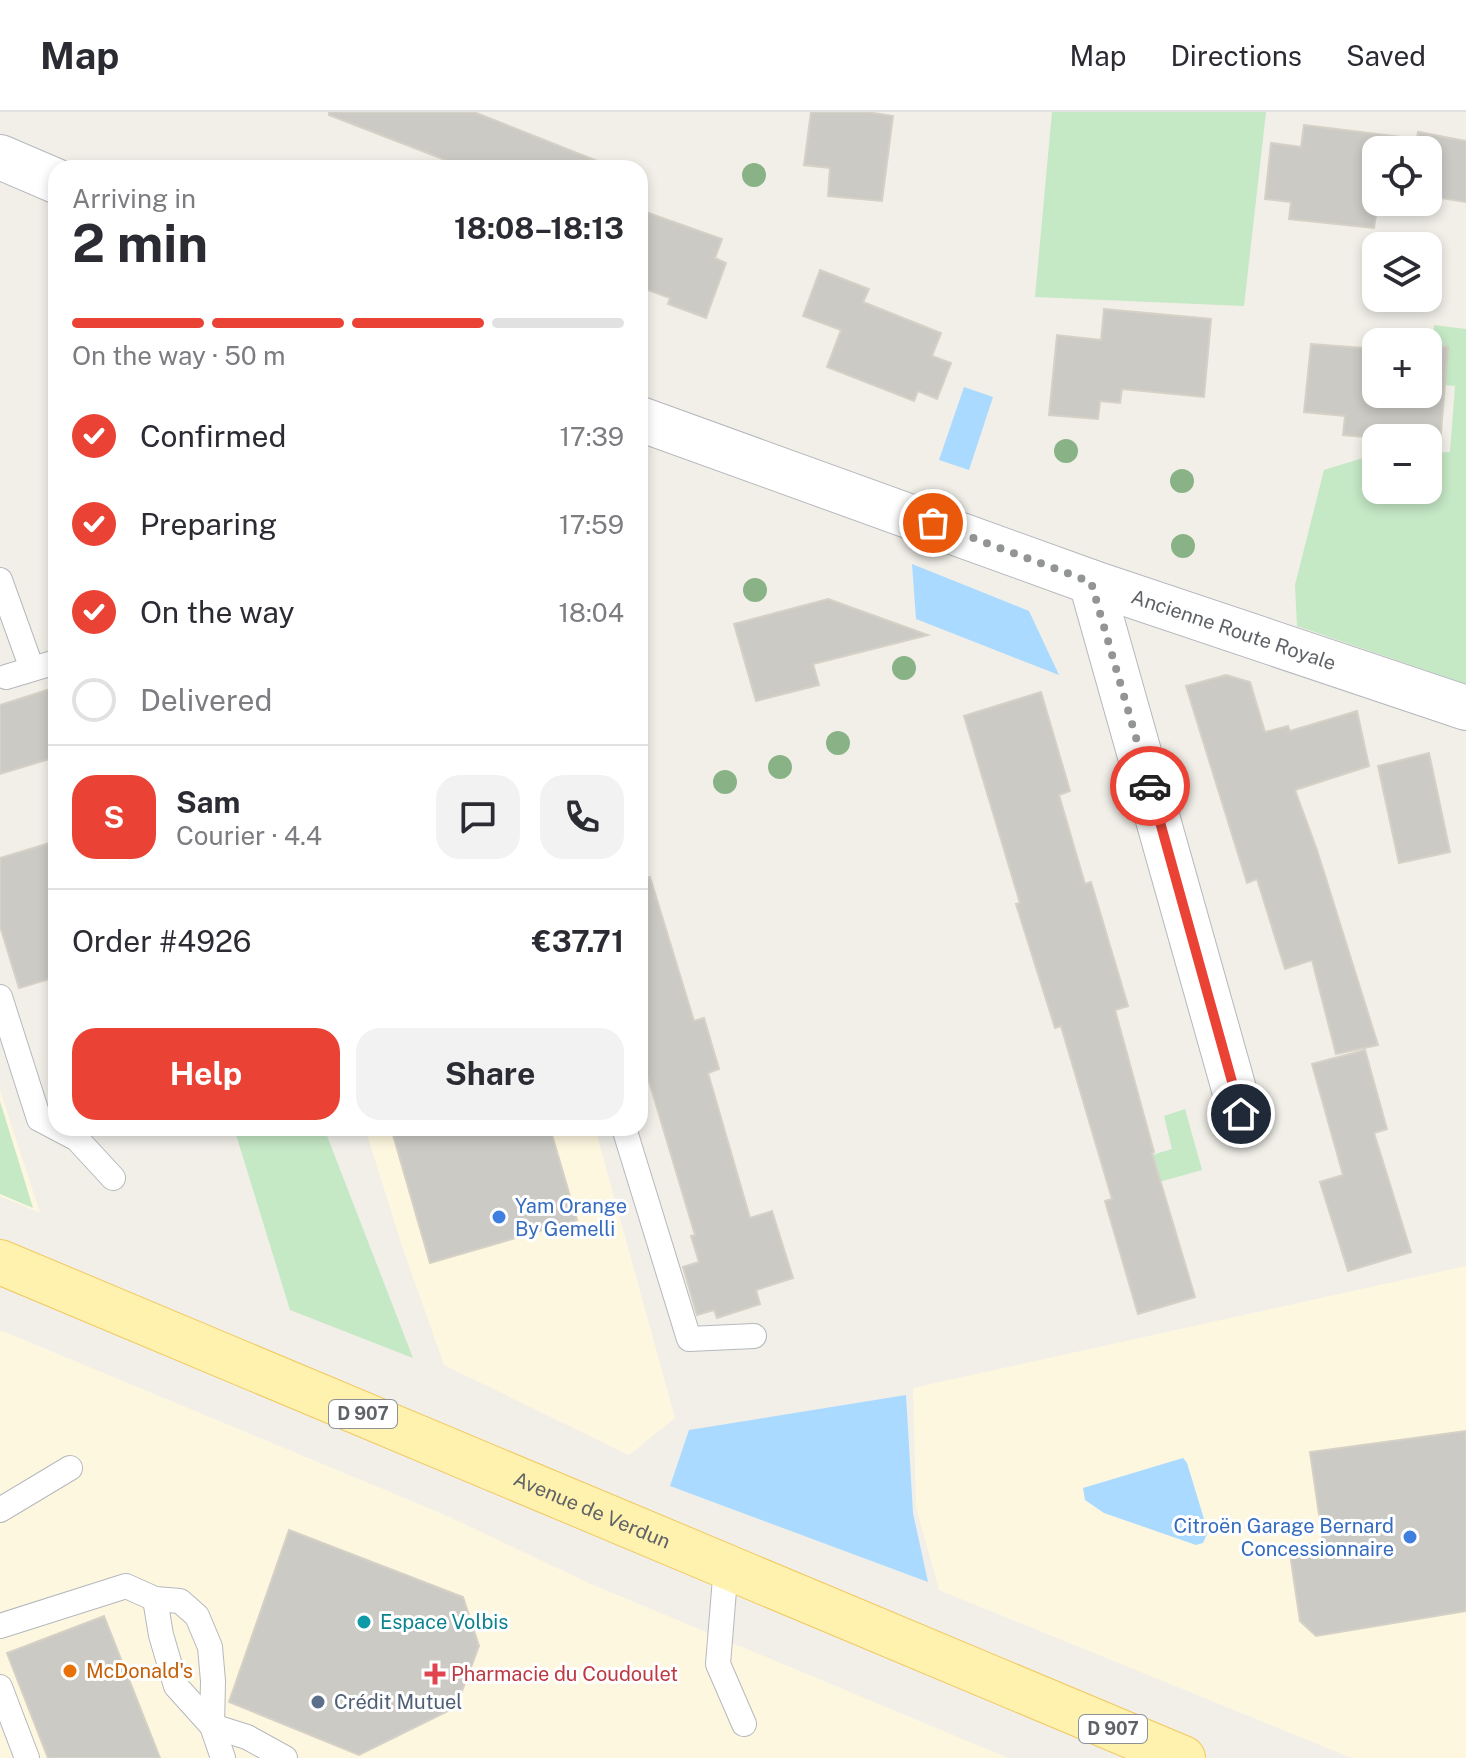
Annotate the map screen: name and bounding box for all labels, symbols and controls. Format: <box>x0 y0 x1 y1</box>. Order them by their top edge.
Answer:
text: Map <box>40 33 119 78</box>
text: Map <box>1070 39 1126 72</box>
text: Directions <box>1170 39 1302 72</box>
text: Saved <box>1346 39 1426 72</box>
map controls <box>1362 136 1442 504</box>
button: locate <box>1362 136 1442 216</box>
text: Arriving in <box>72 183 196 214</box>
text: 18:08–18:13 <box>454 210 624 246</box>
text: 2 min <box>72 213 208 274</box>
button: layers <box>1362 232 1442 312</box>
button: + <box>1362 328 1442 408</box>
text: On the way · 50 m <box>72 340 286 371</box>
icon: check <box>72 414 116 458</box>
text: Confirmed <box>140 418 286 454</box>
text: 17:39 <box>559 421 624 452</box>
button: − <box>1362 424 1442 504</box>
pin <box>899 489 967 557</box>
icon: bag <box>911 501 955 545</box>
icon: check <box>72 502 116 546</box>
text: Preparing <box>140 506 277 542</box>
text: 17:59 <box>559 509 624 540</box>
street label: Ancienne Route Royale <box>1128 584 1339 675</box>
icon: check <box>72 590 116 634</box>
text: On the way <box>140 594 294 630</box>
text: 18:04 <box>559 597 624 628</box>
text: Delivered <box>140 682 272 718</box>
courier <box>1110 746 1190 826</box>
icon: car <box>1128 764 1172 808</box>
button: chat <box>436 775 520 859</box>
button: phone <box>540 775 624 859</box>
text: Sam <box>176 784 240 820</box>
text: S <box>104 799 124 835</box>
text: Courier · 4.4 <box>176 820 322 851</box>
text: Order #4926 <box>72 923 251 959</box>
text: €37.71 <box>532 923 624 959</box>
button: Help <box>72 1028 340 1120</box>
button: Share <box>356 1028 624 1120</box>
pin <box>1207 1080 1275 1148</box>
icon: home <box>1219 1092 1263 1136</box>
place label: Yam Orange By Gemelli <box>515 1194 627 1241</box>
marker: Yam Orange By Gemelli <box>490 1208 508 1226</box>
road number: D 907 <box>329 1400 397 1428</box>
street label: Avenue de Verdun <box>510 1467 674 1554</box>
place label: Citroën Garage Bernard Concessionnaire <box>1174 1514 1394 1561</box>
marker: Citroën Garage Bernard Concessionnaire <box>1401 1528 1419 1546</box>
place label: Espace Volbis <box>380 1610 508 1634</box>
marker: Espace Volbis <box>355 1613 373 1631</box>
place label: McDonald's <box>86 1659 193 1683</box>
marker: McDonald's <box>61 1662 79 1680</box>
place label: Pharmacie du Coudoulet <box>451 1662 678 1686</box>
marker: Pharmacie du Coudoulet <box>426 1665 444 1683</box>
place label: Crédit Mutuel <box>334 1690 462 1714</box>
marker: Crédit Mutuel <box>309 1693 327 1711</box>
road number: D 907 <box>1079 1715 1147 1743</box>

